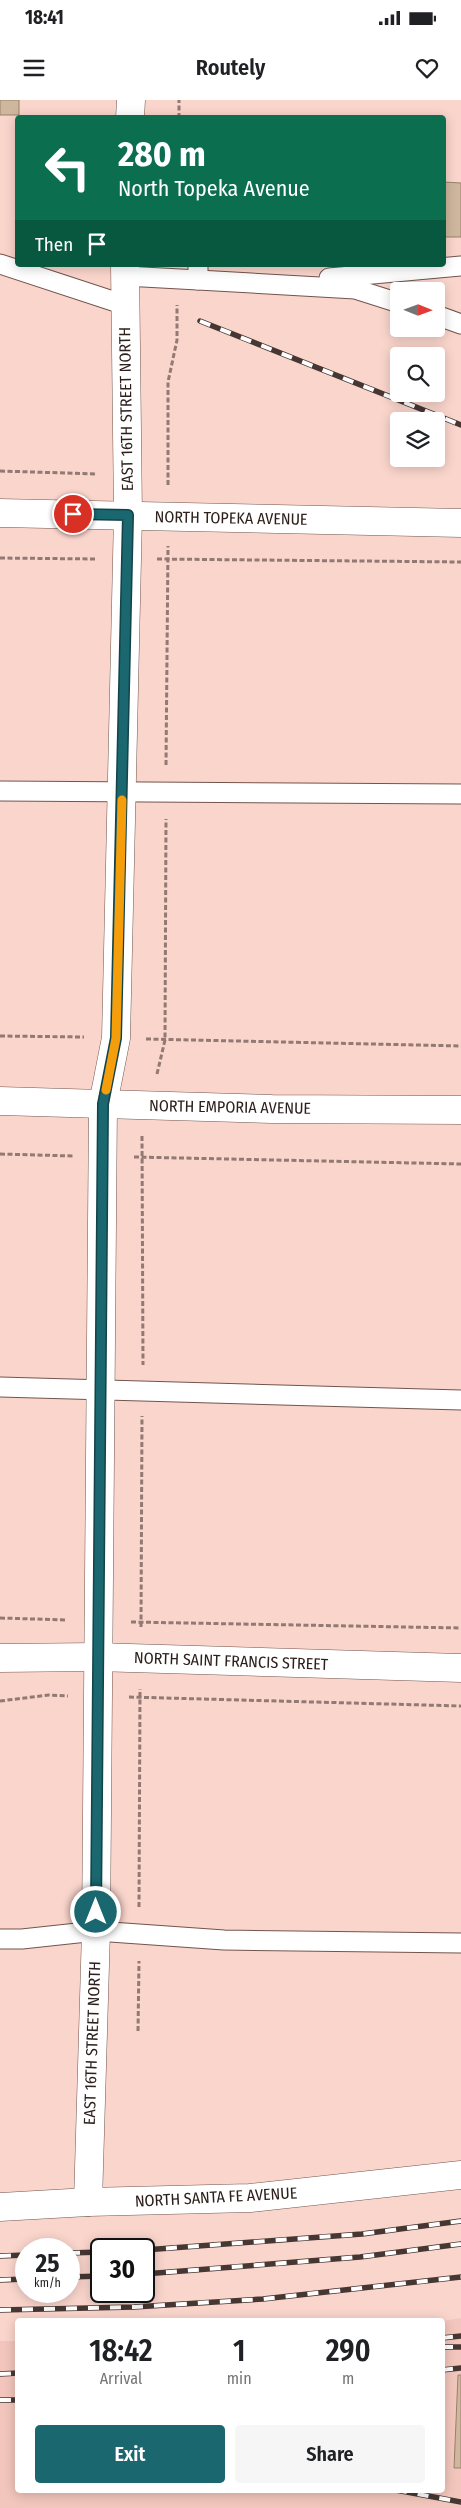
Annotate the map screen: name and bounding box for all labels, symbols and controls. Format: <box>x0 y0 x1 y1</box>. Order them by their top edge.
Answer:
text: 18:41 <box>25 6 64 29</box>
icon: menu <box>20 54 48 82</box>
text: Routely <box>196 54 265 81</box>
icon: heart <box>413 54 441 82</box>
text: 280 m <box>118 133 206 175</box>
icon: left <box>35 135 100 200</box>
text: North Topeka Avenue <box>118 175 310 202</box>
icon: arrive <box>83 230 111 258</box>
text: Then <box>35 233 73 256</box>
north arrow <box>390 282 445 338</box>
map controls <box>390 282 445 467</box>
street label: EAST 16TH STREET NORTH <box>115 327 137 491</box>
button: search <box>390 347 445 402</box>
button: layers <box>390 412 445 467</box>
pin <box>52 493 94 535</box>
icon: arrive <box>59 500 87 528</box>
street label: NORTH TOPEKA AVENUE <box>154 507 308 529</box>
street label: NORTH EMPORIA AVENUE <box>149 1096 311 1118</box>
street label: NORTH SAINT FRANCIS STREET <box>134 1648 329 1674</box>
position arrow <box>69 1885 121 1937</box>
street label: EAST 16TH STREET NORTH <box>80 1961 104 2125</box>
street label: NORTH SANTA FE AVENUE <box>134 2183 298 2211</box>
speed limit sign: 30 <box>90 2238 155 2303</box>
text: 25 <box>36 2249 59 2279</box>
text: km/h <box>34 2276 61 2290</box>
text: 18:42 <box>89 2333 153 2369</box>
text: 1 <box>233 2333 245 2369</box>
text: 290 <box>326 2333 371 2369</box>
text: Arrival <box>100 2369 142 2388</box>
text: min <box>227 2369 252 2388</box>
text: m <box>342 2369 354 2388</box>
button: Exit <box>35 2425 225 2483</box>
button: Share <box>235 2425 425 2483</box>

